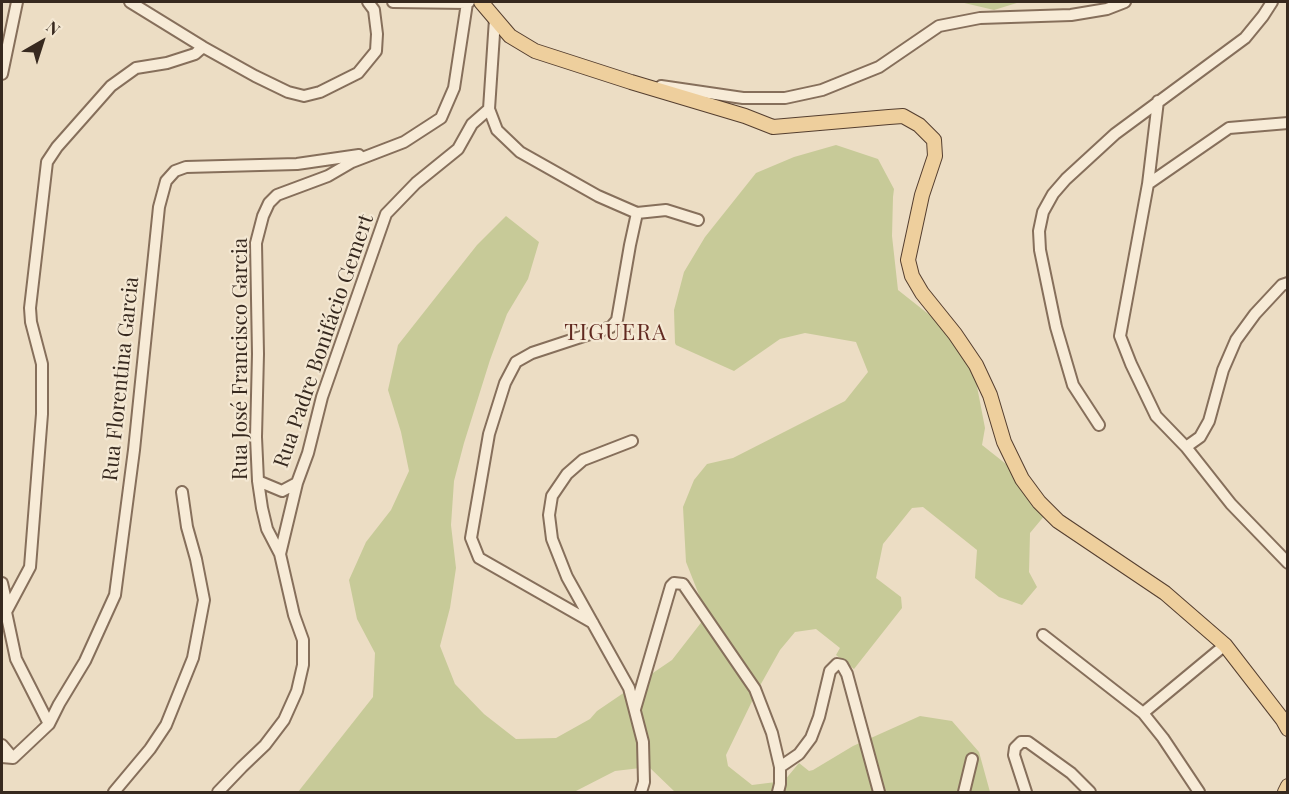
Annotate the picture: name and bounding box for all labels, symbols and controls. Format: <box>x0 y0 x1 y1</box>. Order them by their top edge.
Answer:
north arrow <box>12 12 72 72</box>
text: N <box>43 16 65 39</box>
street label: Rua Padre Bonifácio Gemert <box>269 211 379 471</box>
street label: Rua José Francisco Garcia <box>227 238 253 480</box>
street label: Rua Florentina Garcia <box>98 276 144 482</box>
district label: TIGUERA <box>564 320 668 346</box>

